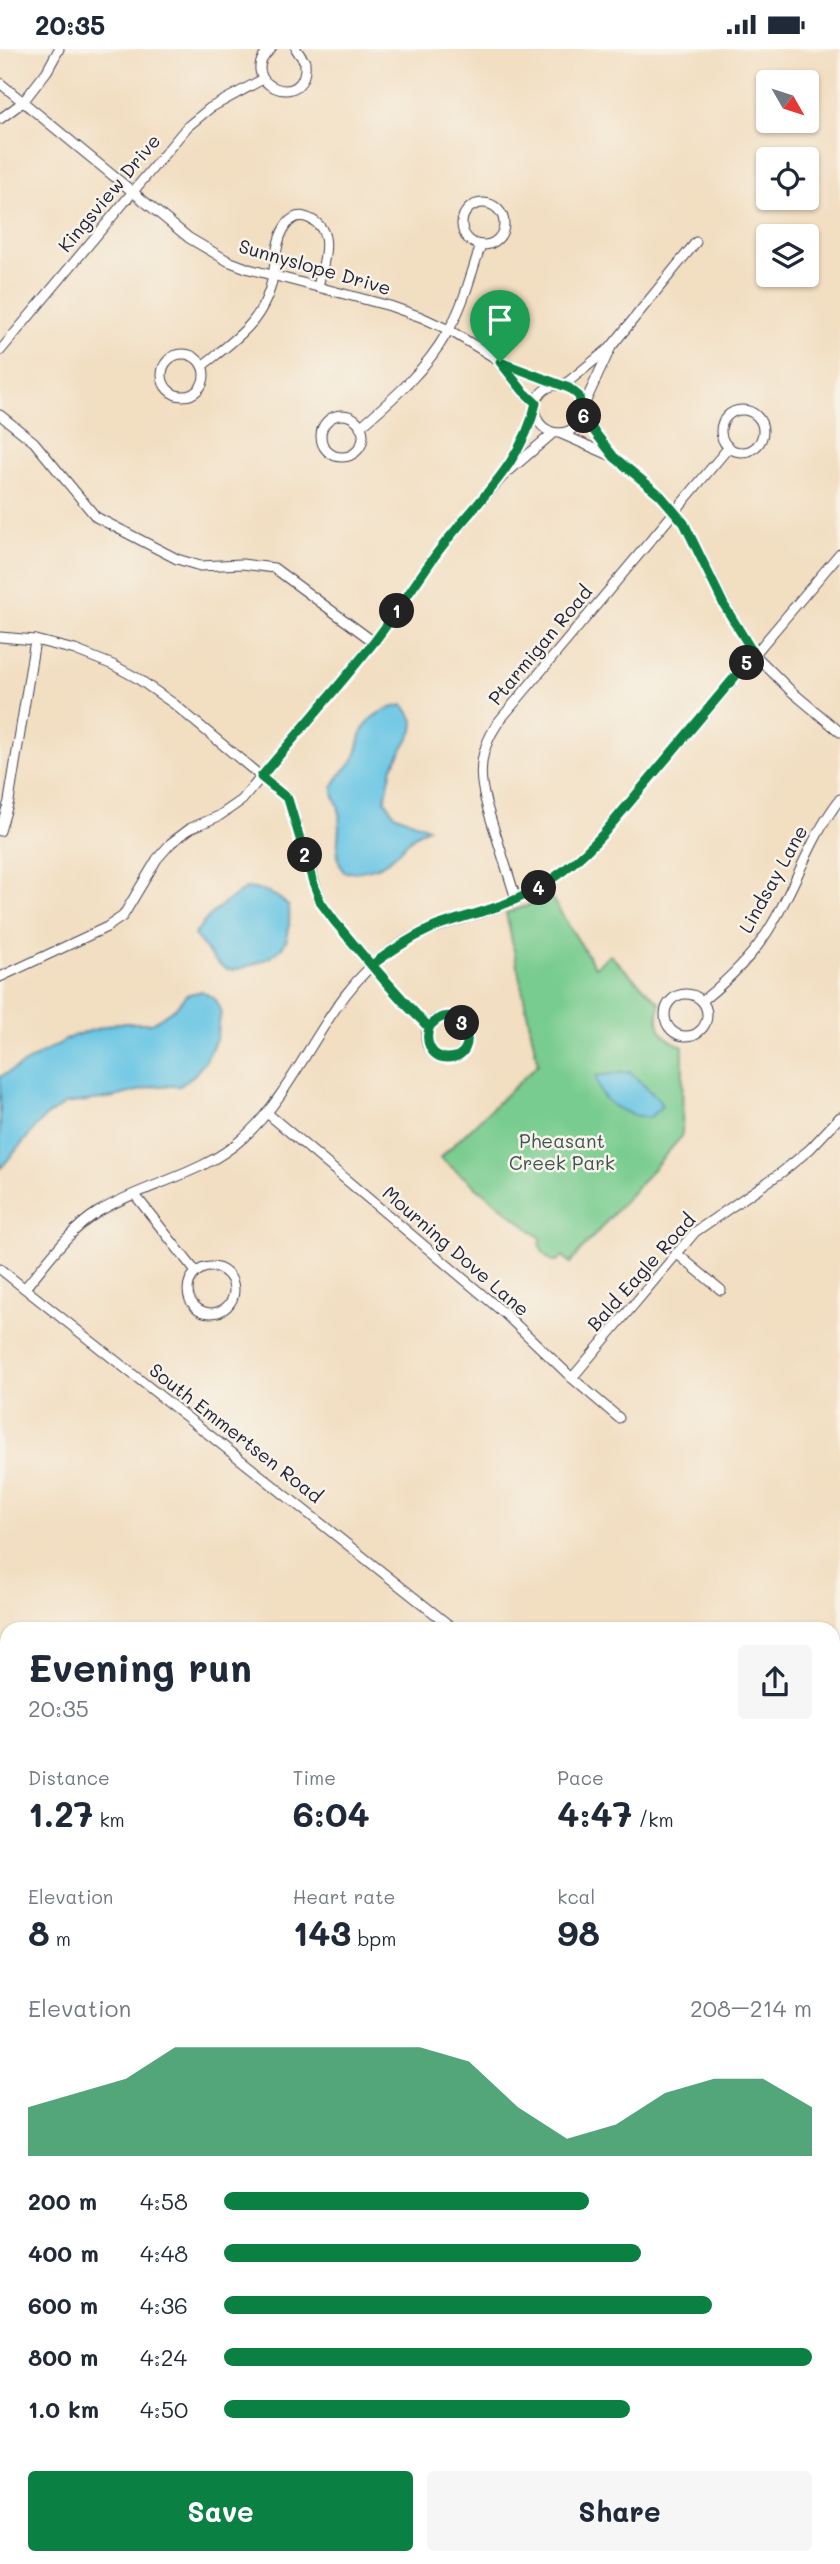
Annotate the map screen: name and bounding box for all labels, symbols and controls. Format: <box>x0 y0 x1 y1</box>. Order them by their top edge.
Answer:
text: 20:35 <box>35 8 105 42</box>
north arrow <box>756 70 819 133</box>
map controls <box>756 70 819 287</box>
street label: Kingsview Drive <box>52 128 165 257</box>
button: locate <box>756 147 819 210</box>
button: layers <box>756 224 819 287</box>
street label: Sunnyslope Drive <box>236 233 394 300</box>
pin <box>470 290 530 362</box>
icon: arrive <box>481 301 519 339</box>
pin: 6 <box>566 399 602 433</box>
text: 6 <box>578 403 589 428</box>
street label: Ptarmigan Road <box>482 580 597 710</box>
pin: 1 <box>380 593 414 629</box>
text: 1 <box>392 598 401 623</box>
pin: 5 <box>730 645 764 681</box>
text: 5 <box>741 650 752 675</box>
street label: Lindsay Lane <box>733 820 812 937</box>
pin: 2 <box>288 837 322 873</box>
text: 2 <box>299 842 310 867</box>
pin: 4 <box>522 871 556 905</box>
text: 4 <box>532 875 545 900</box>
pin: 3 <box>444 1005 480 1041</box>
text: 3 <box>456 1010 467 1035</box>
park label: Pheasant Creek Park <box>509 1128 615 1175</box>
street label: Mourning Dove Lane <box>378 1180 535 1321</box>
street label: Bald Eagle Road <box>581 1207 700 1336</box>
street label: South Emmertsen Road <box>145 1357 328 1508</box>
text: Evening run <box>28 1642 252 1692</box>
button: share <box>738 1645 812 1719</box>
text: 20:35 <box>28 1693 89 1723</box>
text: Distance <box>28 1765 110 1790</box>
text: Time <box>293 1765 336 1790</box>
text: Pace <box>557 1765 604 1790</box>
text: 1.27 <box>28 1790 93 1836</box>
text: 6:04 <box>293 1790 370 1836</box>
text: 4:47 <box>557 1790 632 1836</box>
text: km <box>93 1807 125 1832</box>
text: /km <box>632 1807 674 1832</box>
text: Elevation <box>28 1884 113 1909</box>
text: Heart rate <box>293 1884 395 1909</box>
text: kcal <box>557 1884 595 1909</box>
text: 8 <box>28 1909 50 1955</box>
text: 143 <box>293 1909 351 1955</box>
text: 98 <box>557 1909 600 1955</box>
text: m <box>50 1926 71 1951</box>
text: bpm <box>351 1926 396 1951</box>
text: Elevation <box>28 1993 131 2023</box>
text: 208–214 m <box>690 1993 812 2023</box>
text: 200 m <box>28 2186 97 2216</box>
text: 4:58 <box>140 2186 188 2216</box>
text: 400 m <box>28 2238 99 2268</box>
text: 4:48 <box>140 2238 188 2268</box>
text: 600 m <box>28 2290 98 2320</box>
text: 4:36 <box>140 2290 188 2320</box>
text: 800 m <box>28 2342 98 2372</box>
text: 4:24 <box>140 2342 187 2372</box>
text: 1.0 km <box>28 2394 99 2424</box>
text: 4:50 <box>140 2394 188 2424</box>
button: Save <box>28 2471 413 2551</box>
button: Share <box>427 2471 812 2551</box>

